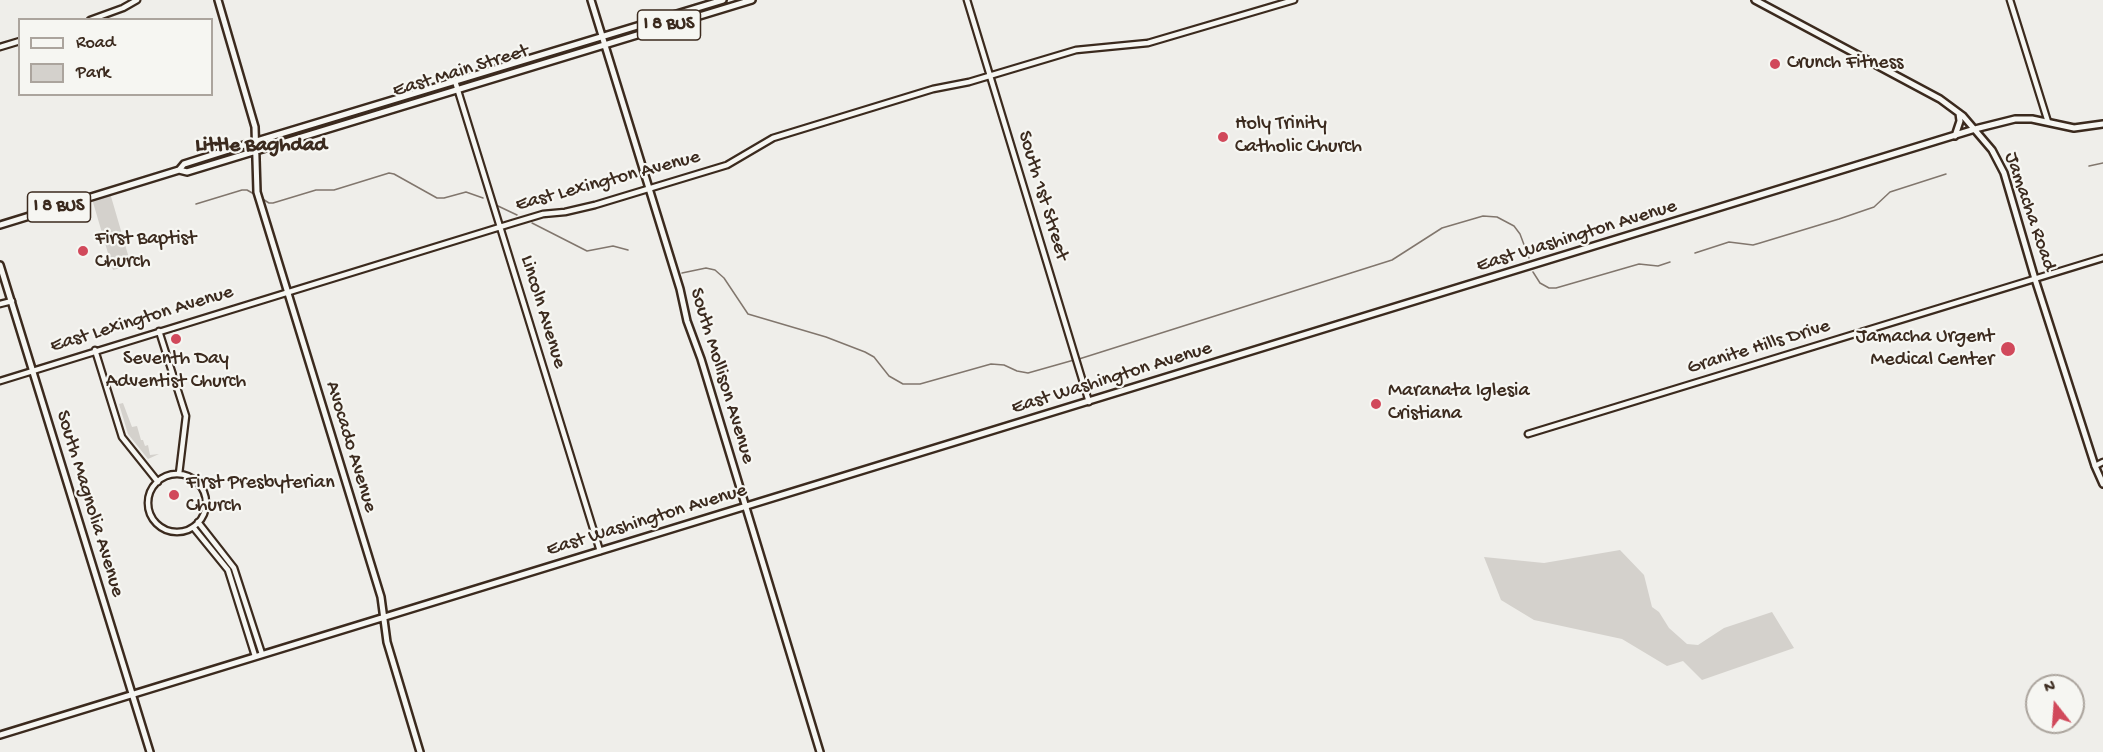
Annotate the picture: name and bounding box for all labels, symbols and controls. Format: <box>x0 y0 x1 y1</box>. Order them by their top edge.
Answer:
road number: I 8 BUS <box>638 10 700 40</box>
legend <box>18 18 213 96</box>
text: Road <box>76 33 115 54</box>
street label: East Main Street <box>390 40 532 104</box>
place label: Crunch Fitness <box>1787 52 1903 76</box>
marker: Crunch Fitness <box>1768 57 1782 71</box>
text: Park <box>76 63 110 84</box>
place label: Holy Trinity Catholic Church <box>1235 113 1362 160</box>
street label: South 1st Street <box>1011 128 1073 264</box>
marker: Holy Trinity Catholic Church <box>1216 130 1230 144</box>
district label: Little Baghdad <box>195 134 327 160</box>
street label: East Lexington Avenue <box>513 146 703 218</box>
street label: Jamacha Road <box>1997 149 2061 275</box>
road number: I 8 BUS <box>28 192 90 222</box>
street label: East Washington Avenue <box>1474 195 1680 279</box>
place label: First Baptist Church <box>95 228 196 275</box>
marker: First Baptist Church <box>76 244 90 258</box>
street label: Lincoln Avenue <box>513 252 571 372</box>
street label: East Lexington Avenue <box>48 281 236 359</box>
street label: South Mollison Avenue <box>683 285 759 467</box>
street label: Granite Hills Drive <box>1685 315 1833 381</box>
place label: Jamacha Urgent Medical Center <box>1856 326 1994 373</box>
marker: Seventh Day Adventist Church <box>169 332 183 346</box>
street label: East Washington Avenue <box>1009 337 1215 421</box>
marker: Jamacha Urgent Medical Center <box>1999 340 2017 358</box>
place label: Seventh Day Adventist Church <box>106 348 246 395</box>
street label: Avocado Avenue <box>319 379 381 515</box>
place label: Maranata Iglesia Cristiana <box>1388 380 1529 427</box>
marker: Maranata Iglesia Cristiana <box>1369 397 1383 411</box>
street label: South Magnolia Avenue <box>49 408 129 600</box>
place label: First Presbyterian Church <box>186 472 335 519</box>
street label: East Washington Avenue <box>544 479 750 563</box>
marker: First Presbyterian Church <box>167 488 181 502</box>
north arrow <box>2025 674 2085 734</box>
text: N <box>2042 678 2058 699</box>

